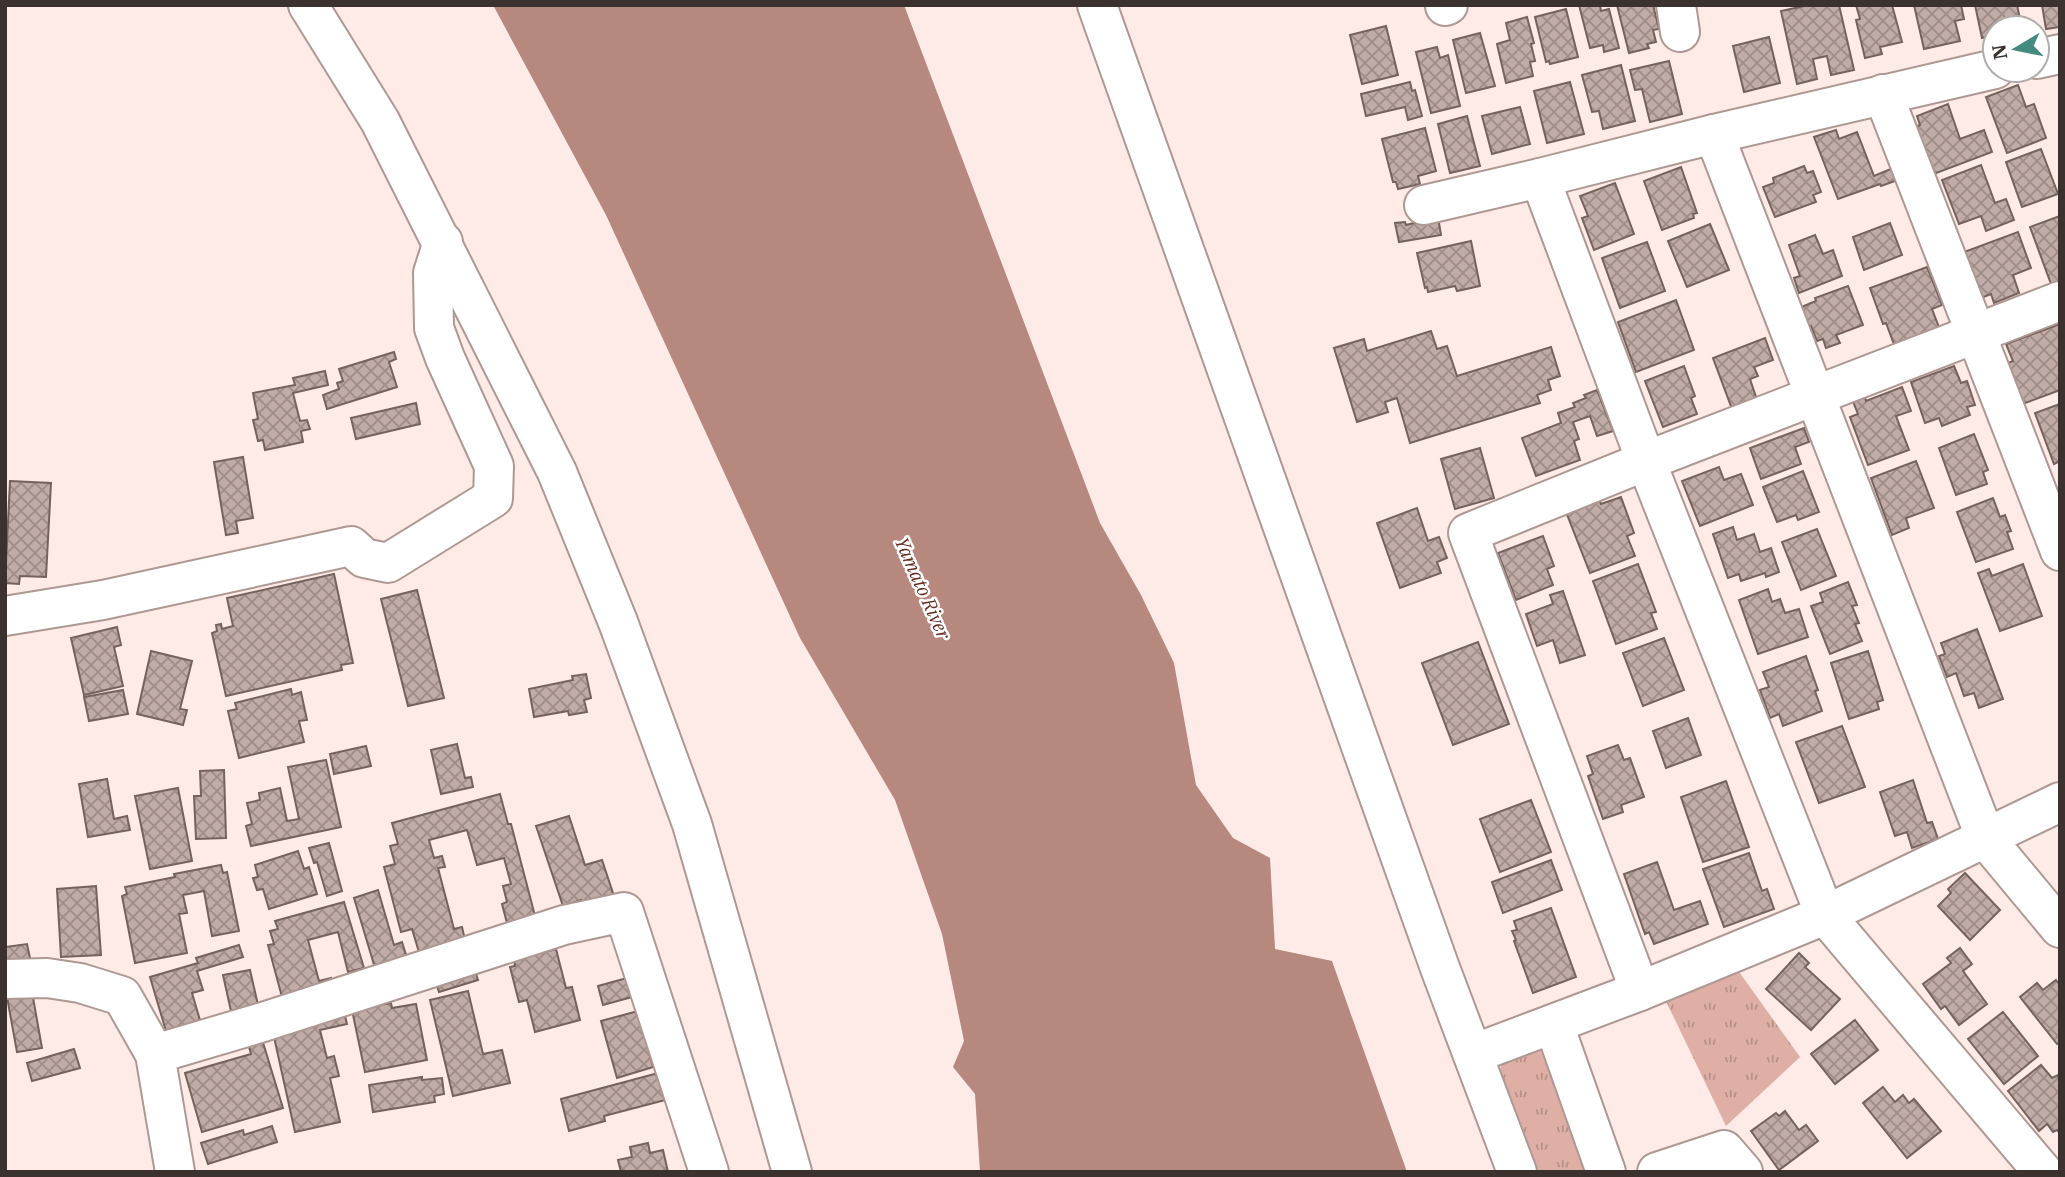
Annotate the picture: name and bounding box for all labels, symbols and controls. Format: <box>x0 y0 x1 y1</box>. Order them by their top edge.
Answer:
north arrow <box>1981 14 2051 84</box>
text: N <box>1986 42 2012 61</box>
water label: Yamato River <box>890 533 956 643</box>

